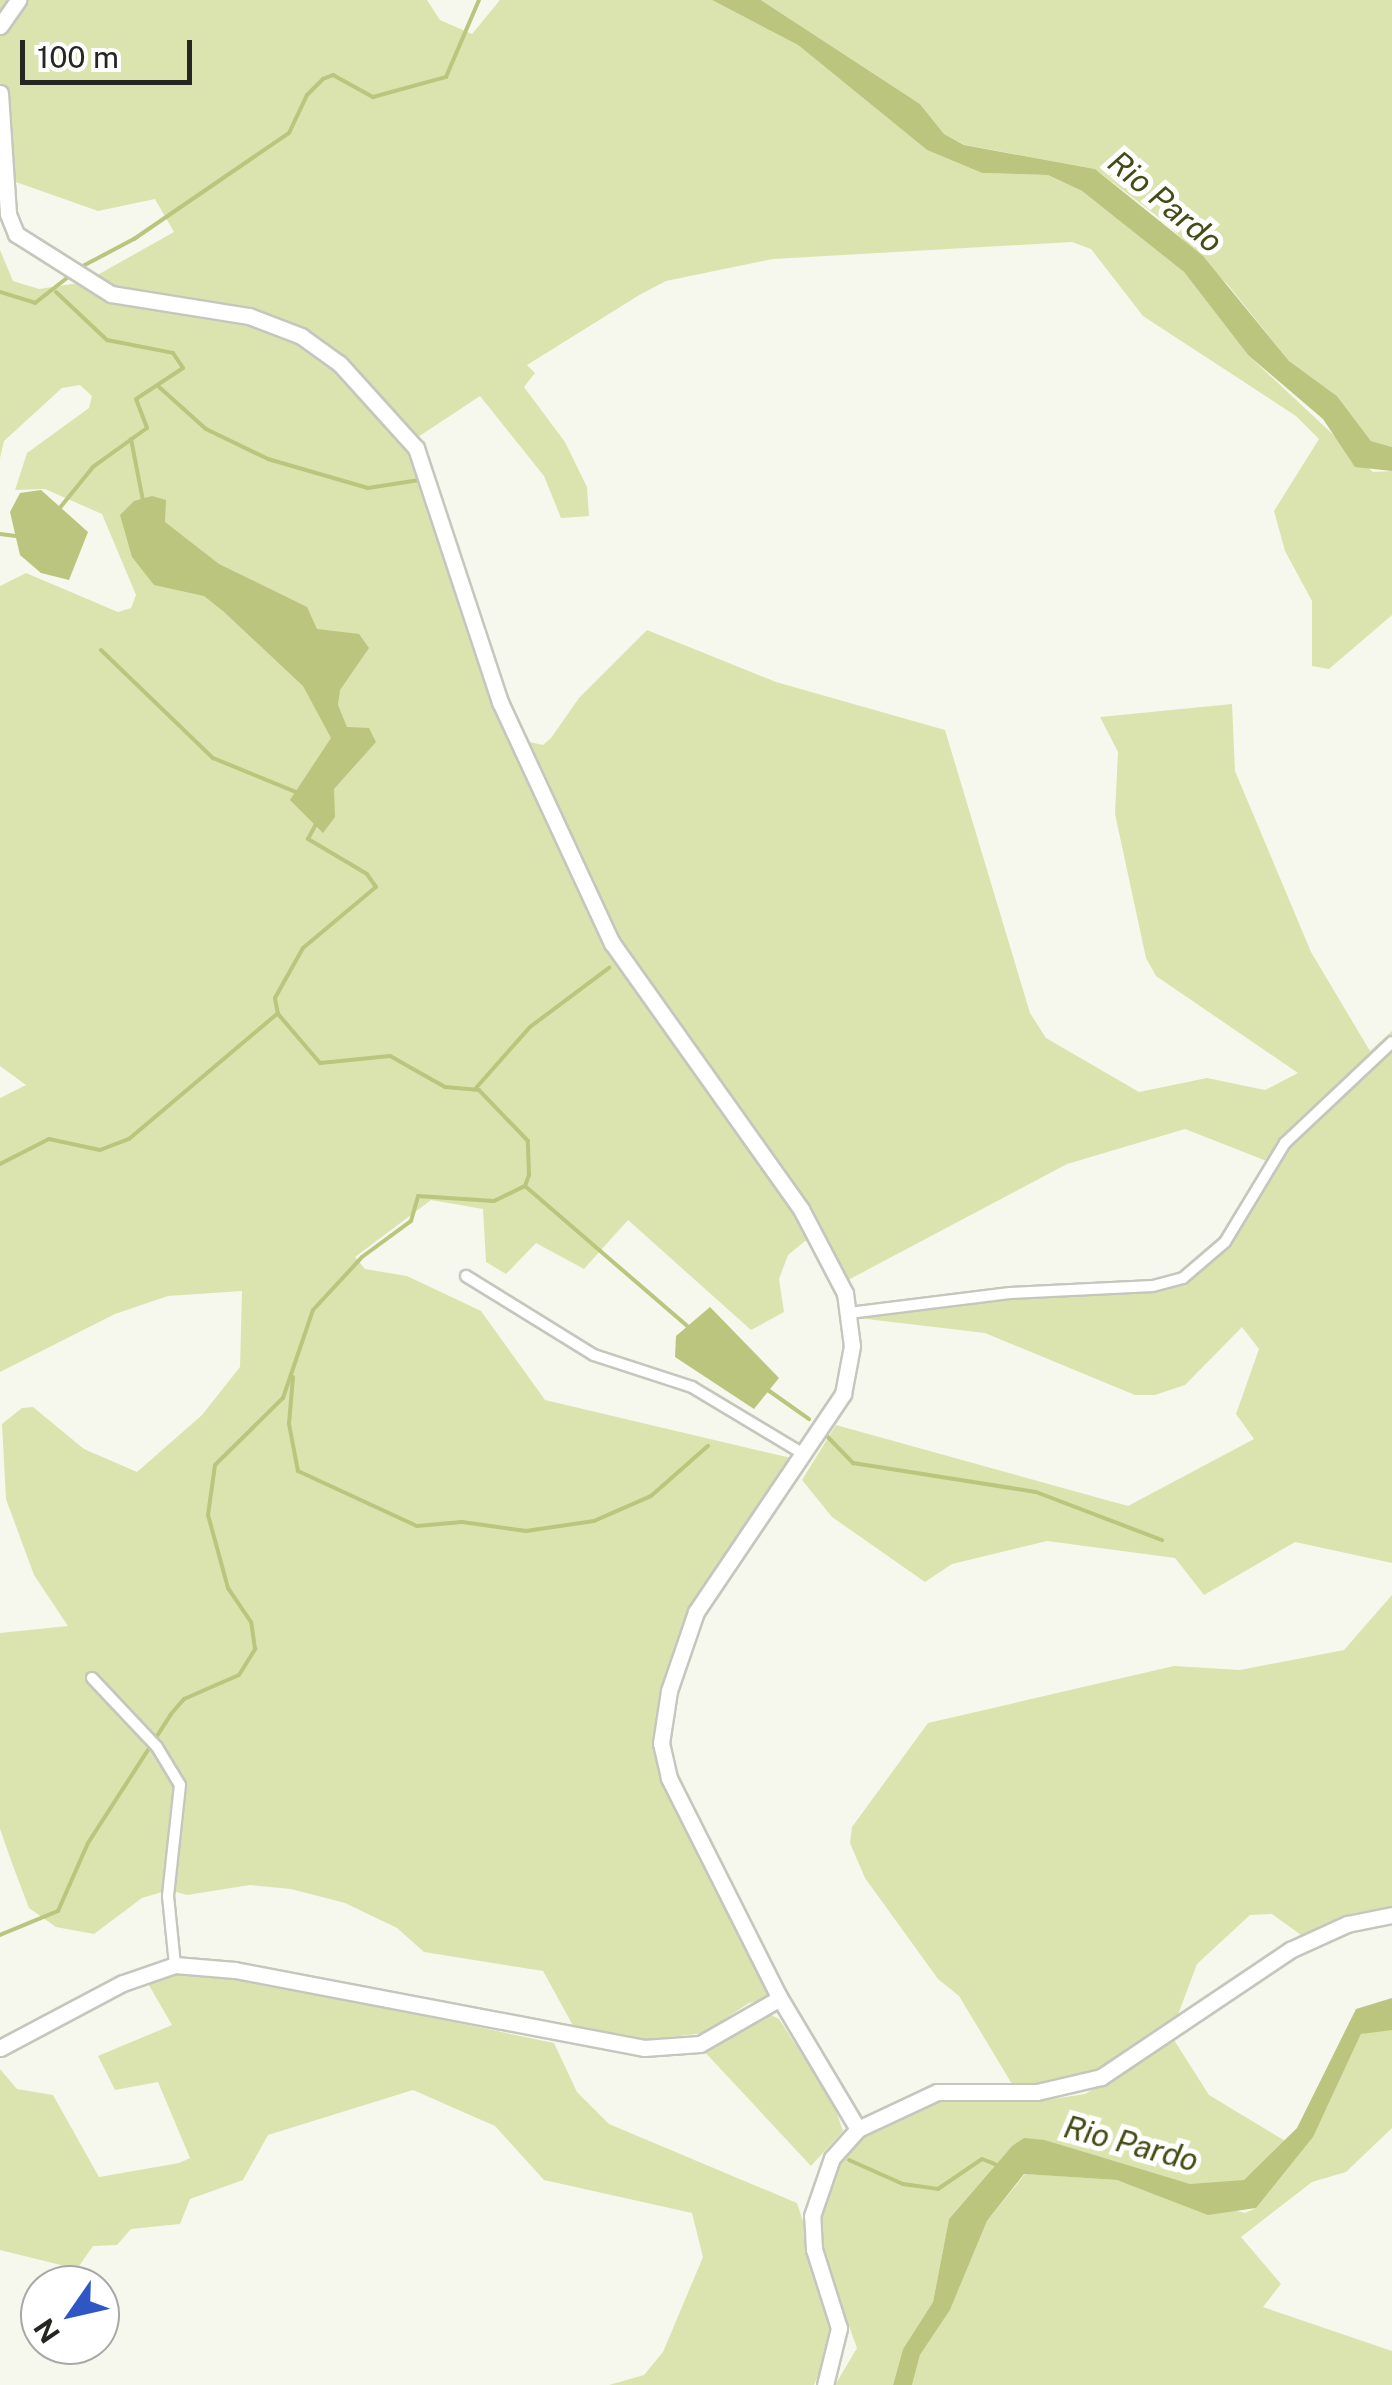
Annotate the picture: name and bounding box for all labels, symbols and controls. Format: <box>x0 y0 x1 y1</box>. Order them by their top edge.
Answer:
scale bar <box>25 20 198 82</box>
text: 100 m <box>37 39 119 75</box>
water label: Rio Pardo <box>1100 143 1230 261</box>
water label: Rio Pardo <box>1060 2108 1202 2180</box>
north arrow <box>20 2265 120 2365</box>
text: N <box>27 2313 66 2349</box>

